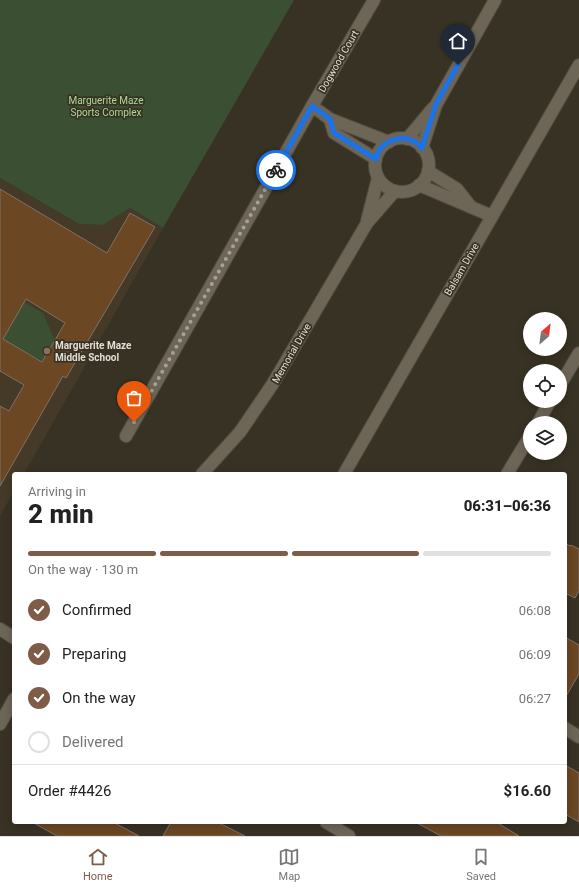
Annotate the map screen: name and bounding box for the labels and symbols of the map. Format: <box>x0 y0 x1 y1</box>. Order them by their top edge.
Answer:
pin <box>441 24 475 65</box>
street label: Dogwood Court <box>316 28 361 94</box>
park label: Marguerite Maze Sports Complex <box>68 95 144 118</box>
courier <box>256 150 296 190</box>
street label: Balsam Drive <box>442 241 481 297</box>
north arrow <box>523 312 567 356</box>
street label: Memorial Drive <box>270 321 313 385</box>
place label: Marguerite Maze Middle School <box>55 340 132 363</box>
marker: Marguerite Maze Middle School <box>42 346 52 356</box>
pin <box>117 381 151 422</box>

